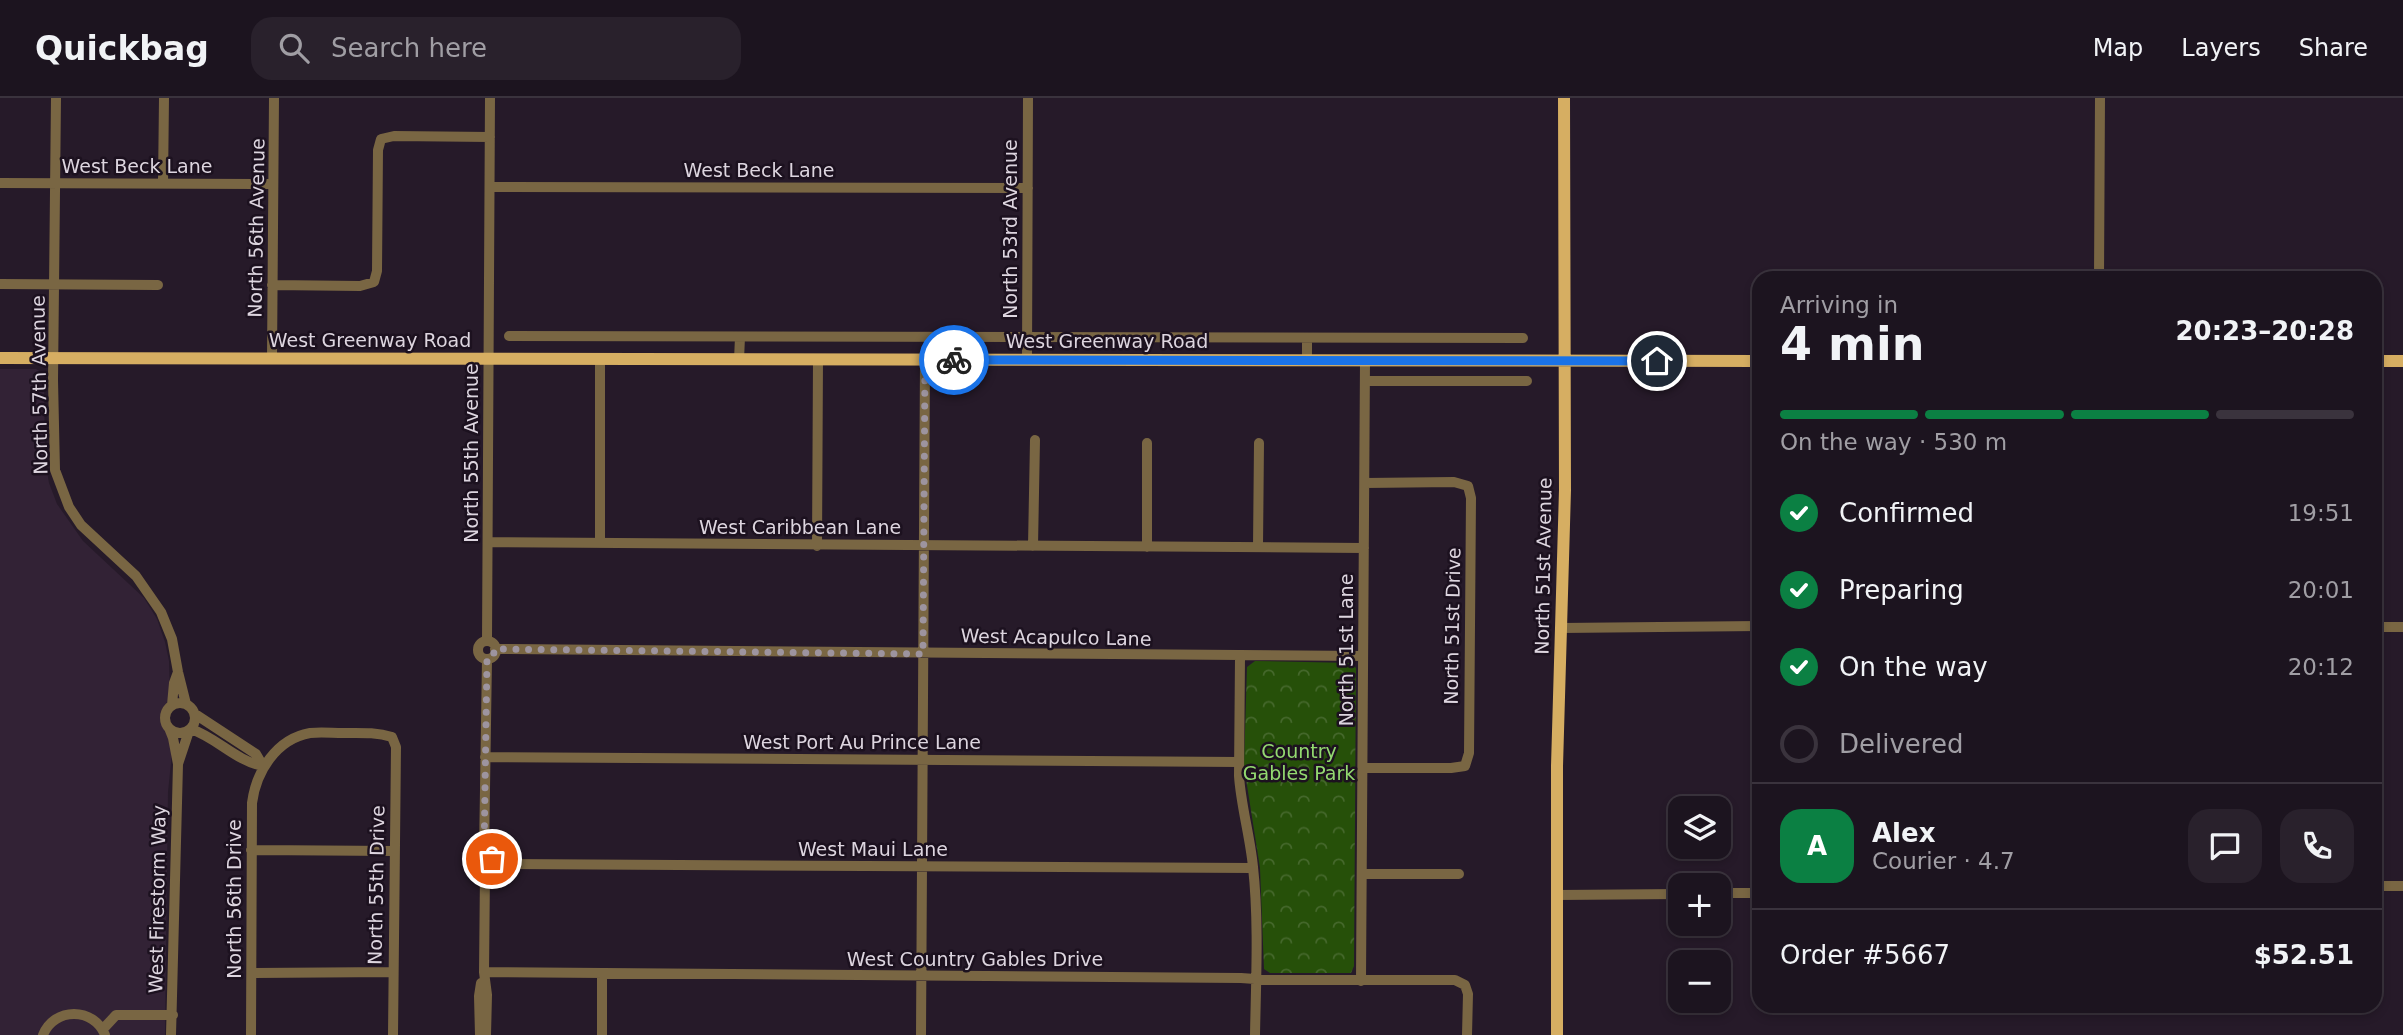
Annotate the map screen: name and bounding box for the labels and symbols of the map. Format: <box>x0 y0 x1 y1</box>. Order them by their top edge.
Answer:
street label: North 56th Avenue <box>243 138 269 318</box>
street label: North 53rd Avenue <box>999 139 1021 319</box>
street label: West Beck Lane <box>62 155 212 177</box>
street label: West Beck Lane <box>684 159 834 181</box>
street label: North 57th Avenue <box>26 295 52 475</box>
courier <box>919 325 989 395</box>
street label: West Greenway Road <box>269 329 471 351</box>
street label: West Greenway Road <box>1006 330 1208 352</box>
pin <box>1627 331 1687 391</box>
street label: North 55th Avenue <box>460 363 482 543</box>
street label: North 51st Avenue <box>1530 477 1556 655</box>
street label: West Caribbean Lane <box>699 516 901 538</box>
street label: North 51st Drive <box>1440 547 1464 705</box>
street label: North 51st Lane <box>1335 574 1357 726</box>
street label: West Acapulco Lane <box>960 624 1152 650</box>
street label: West Port Au Prince Lane <box>743 731 981 753</box>
park label: Country Gables Park <box>1243 740 1355 784</box>
street label: West Firestorm Way <box>144 805 170 993</box>
street label: North 55th Drive <box>364 805 388 965</box>
street label: North 56th Drive <box>223 819 245 979</box>
pin <box>462 829 522 889</box>
street label: West Maui Lane <box>798 838 948 860</box>
street label: West Country Gables Drive <box>847 948 1103 970</box>

